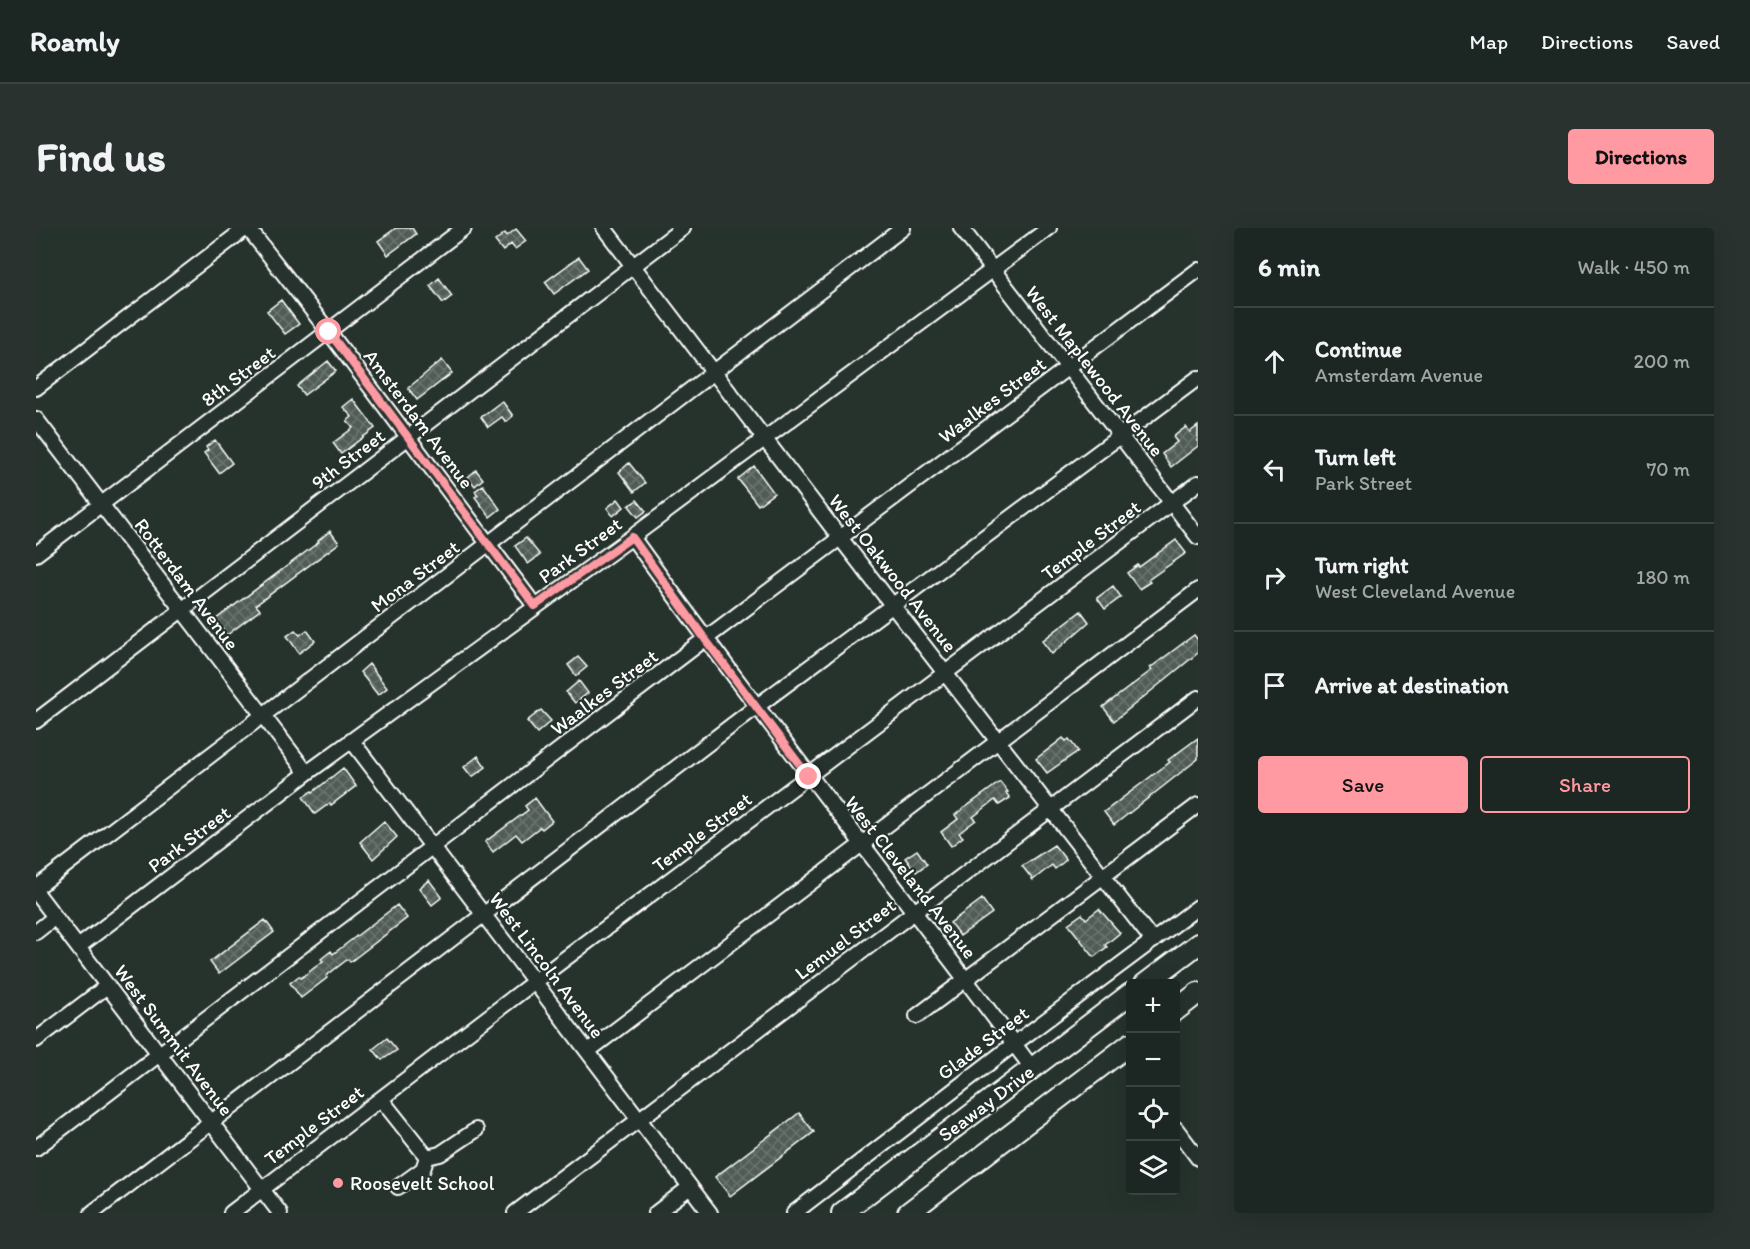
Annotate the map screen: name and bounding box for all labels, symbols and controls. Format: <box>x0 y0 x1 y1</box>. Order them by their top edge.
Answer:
text: Roamly <box>30 24 120 58</box>
text: Map <box>1470 29 1508 54</box>
text: Directions <box>1541 29 1633 54</box>
text: Saved <box>1666 29 1720 54</box>
button: Directions <box>1568 129 1714 184</box>
text: Find us <box>36 131 166 182</box>
text: 6 min <box>1258 251 1320 283</box>
text: Walk · 450 m <box>1577 255 1690 279</box>
street label: West Maplewood Avenue <box>1021 281 1169 461</box>
route start <box>315 318 341 344</box>
text: Continue <box>1315 336 1402 363</box>
street label: 8th Street <box>196 340 280 412</box>
street label: Amsterdam Avenue <box>359 345 479 493</box>
icon: ahead <box>1258 345 1291 378</box>
text: 200 m <box>1634 349 1690 373</box>
street label: Waalkes Street <box>933 352 1051 448</box>
text: Amsterdam Avenue <box>1315 363 1483 387</box>
street label: 9th Street <box>306 423 390 494</box>
text: Turn left <box>1315 444 1396 471</box>
icon: left <box>1258 453 1291 486</box>
text: 70 m <box>1646 457 1690 481</box>
text: Park Street <box>1315 471 1412 495</box>
street label: West Oakwood Avenue <box>824 489 962 657</box>
street label: Temple Street <box>1037 495 1145 585</box>
street label: Park Street <box>534 511 627 588</box>
street label: Rotterdam Avenue <box>130 513 244 655</box>
street label: Mona Street <box>366 535 464 617</box>
text: Turn right <box>1315 552 1409 579</box>
icon: right <box>1258 561 1291 594</box>
text: 180 m <box>1636 565 1690 589</box>
text: West Cleveland Avenue <box>1315 579 1515 603</box>
street label: Waalkes Street <box>545 644 663 740</box>
icon: arrive <box>1258 669 1291 702</box>
text: Arrive at destination <box>1315 672 1509 699</box>
button: Save <box>1258 756 1468 813</box>
button: Share <box>1480 756 1690 813</box>
route end <box>795 763 821 789</box>
street label: Temple Street <box>648 787 756 877</box>
street label: West Cleveland Avenue <box>840 791 982 963</box>
street label: Park Street <box>143 800 235 878</box>
street label: West Lincoln Avenue <box>484 887 610 1043</box>
street label: Lemuel Street <box>790 893 901 985</box>
street label: West Summit Avenue <box>109 960 239 1120</box>
map controls <box>1126 979 1180 1195</box>
button: + <box>1126 979 1180 1033</box>
street label: Glade Street <box>933 1001 1034 1085</box>
button: − <box>1126 1033 1180 1087</box>
street label: Seaway Drive <box>933 1059 1039 1147</box>
street label: Temple Street <box>260 1080 368 1170</box>
button: locate <box>1126 1087 1180 1141</box>
button: layers <box>1126 1141 1180 1195</box>
place label: Roosevelt School <box>350 1171 495 1195</box>
marker: Roosevelt School <box>331 1176 345 1190</box>

